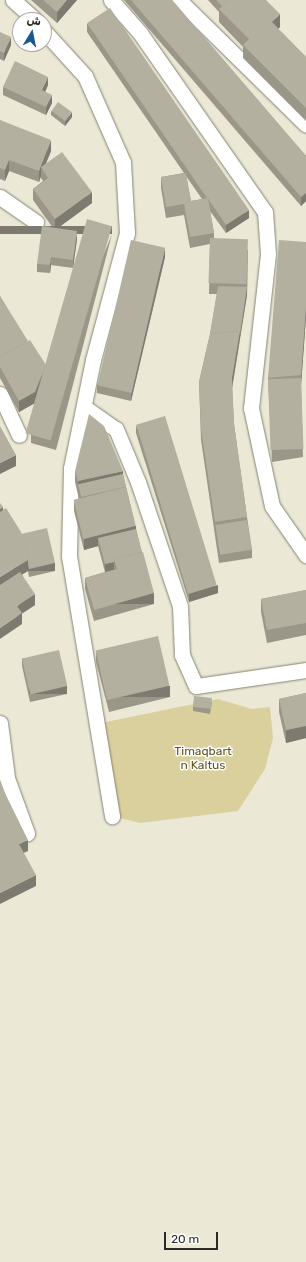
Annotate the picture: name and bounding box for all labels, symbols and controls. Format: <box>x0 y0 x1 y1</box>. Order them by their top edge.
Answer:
north arrow <box>12 12 52 52</box>
text: ش <box>26 13 42 28</box>
park label: Timaqbart n Kaltus <box>174 745 232 773</box>
scale bar <box>166 1224 220 1250</box>
text: 20 m <box>171 1232 199 1246</box>

